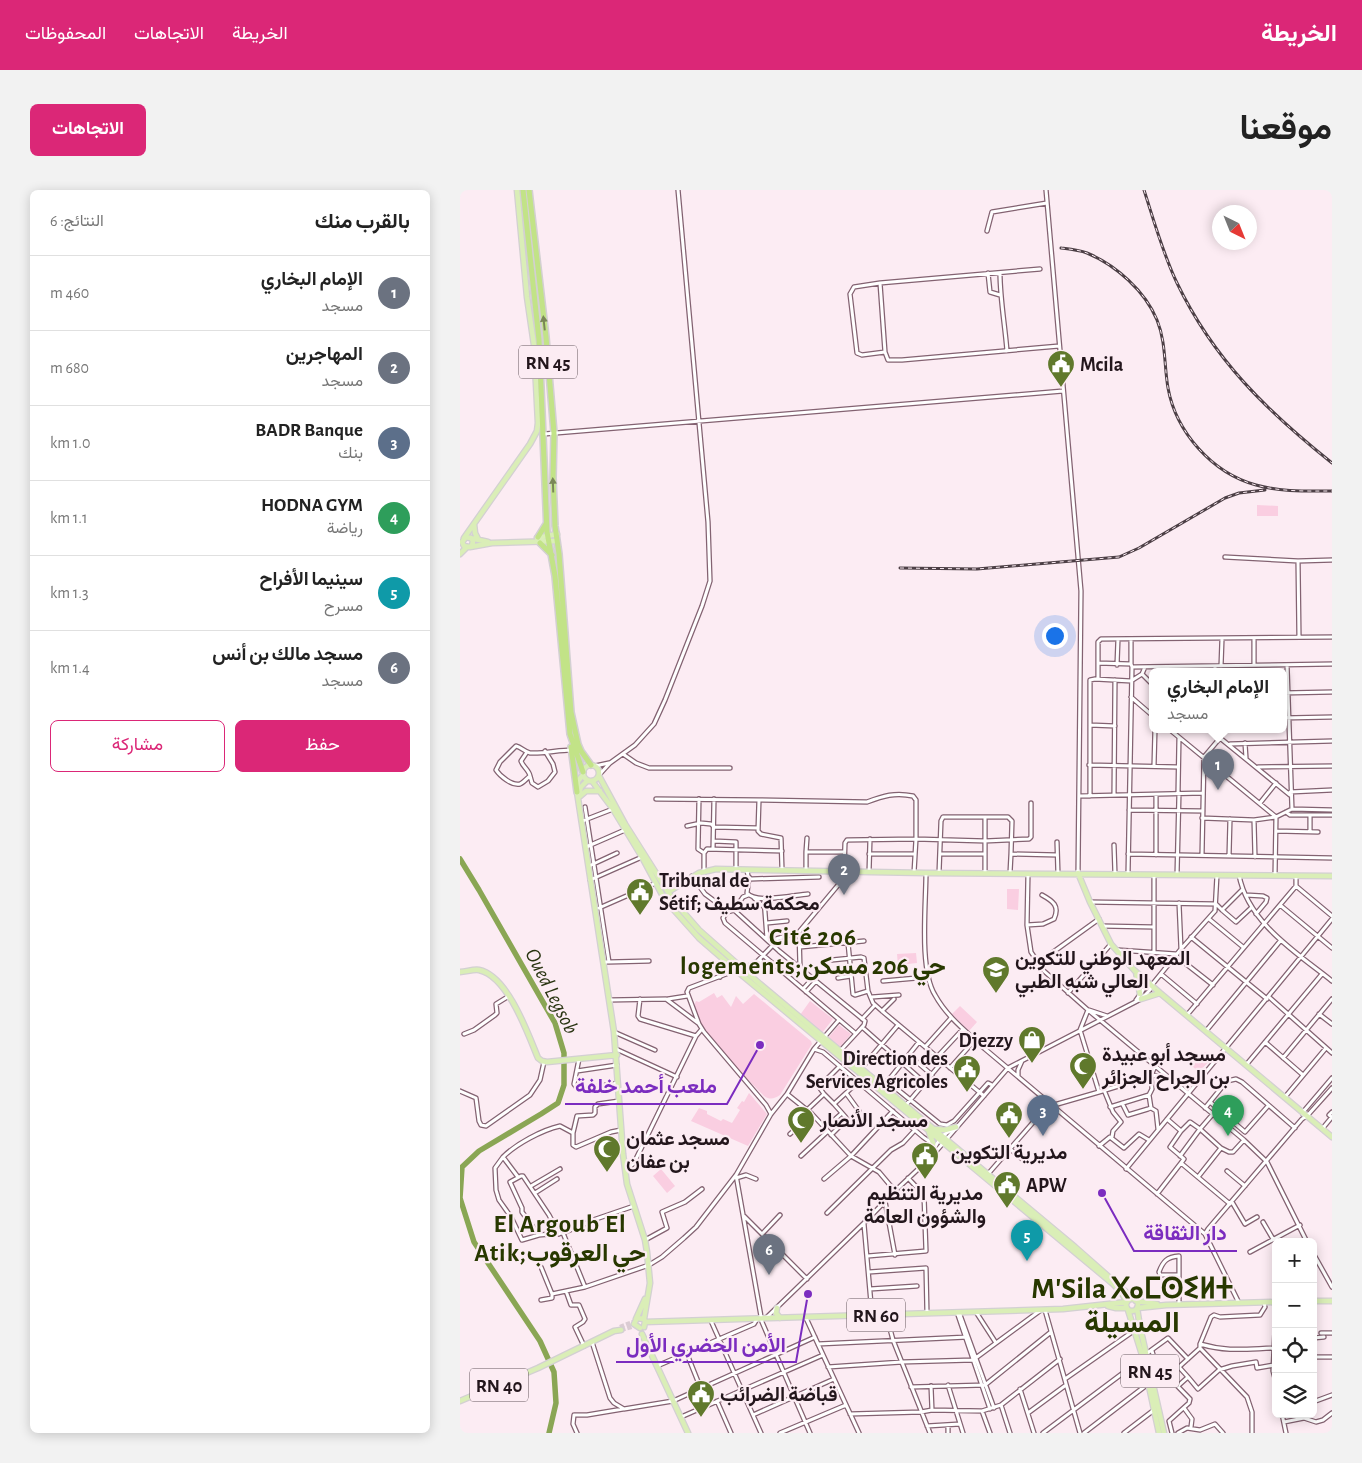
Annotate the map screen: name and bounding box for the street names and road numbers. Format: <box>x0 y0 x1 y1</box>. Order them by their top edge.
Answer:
road number: RN 45 <box>519 346 577 378</box>
road number: RN 60 <box>847 1298 905 1332</box>
road number: RN 45 <box>1121 1354 1179 1388</box>
road number: RN 40 <box>470 1368 528 1402</box>

